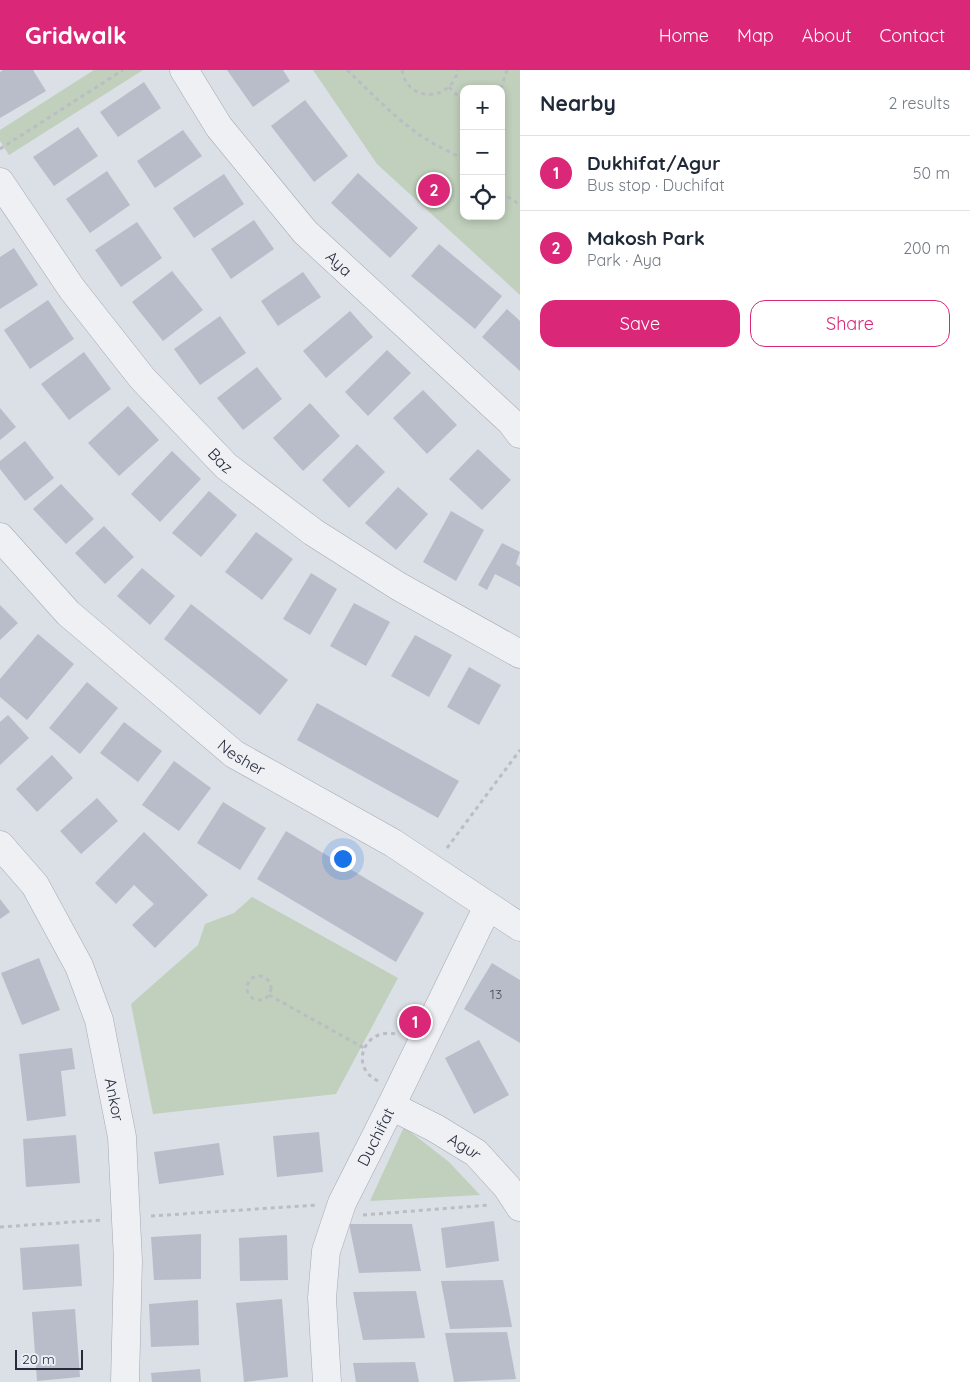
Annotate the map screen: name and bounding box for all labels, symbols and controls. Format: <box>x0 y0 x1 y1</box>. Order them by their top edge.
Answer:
text: Gridwalk <box>25 20 127 50</box>
text: Home <box>659 24 709 47</box>
text: Map <box>737 24 774 47</box>
text: About <box>802 24 852 47</box>
text: Contact <box>880 24 945 47</box>
map controls <box>460 85 505 220</box>
button: + <box>460 85 505 130</box>
text: Nearby <box>540 90 616 116</box>
text: 2 results <box>888 93 950 113</box>
button: − <box>460 130 505 175</box>
text: Dukhifat/Agur <box>587 151 720 175</box>
text: 1 <box>553 163 559 183</box>
text: 50 m <box>913 163 950 183</box>
pin: 2 <box>418 171 450 209</box>
button: locate <box>460 175 505 220</box>
text: Bus stop · Duchifat <box>587 175 725 195</box>
text: Makosh Park <box>587 226 705 250</box>
text: 2 <box>551 238 561 258</box>
text: 200 m <box>903 238 950 258</box>
street label: Aya <box>322 246 356 281</box>
text: Park · Aya <box>587 250 661 270</box>
button: Save <box>540 300 740 347</box>
button: Share <box>750 300 950 347</box>
street label: Baz <box>204 443 237 478</box>
street label: Nesher <box>214 735 269 780</box>
your location <box>330 846 356 872</box>
house number: 13 <box>490 985 502 1003</box>
pin: 1 <box>399 1003 431 1041</box>
street label: Ankor <box>101 1076 129 1123</box>
street label: Duchifat <box>352 1105 398 1169</box>
street label: Agur <box>444 1128 486 1163</box>
scale bar <box>15 1347 82 1370</box>
text: 20 m <box>22 1350 55 1368</box>

